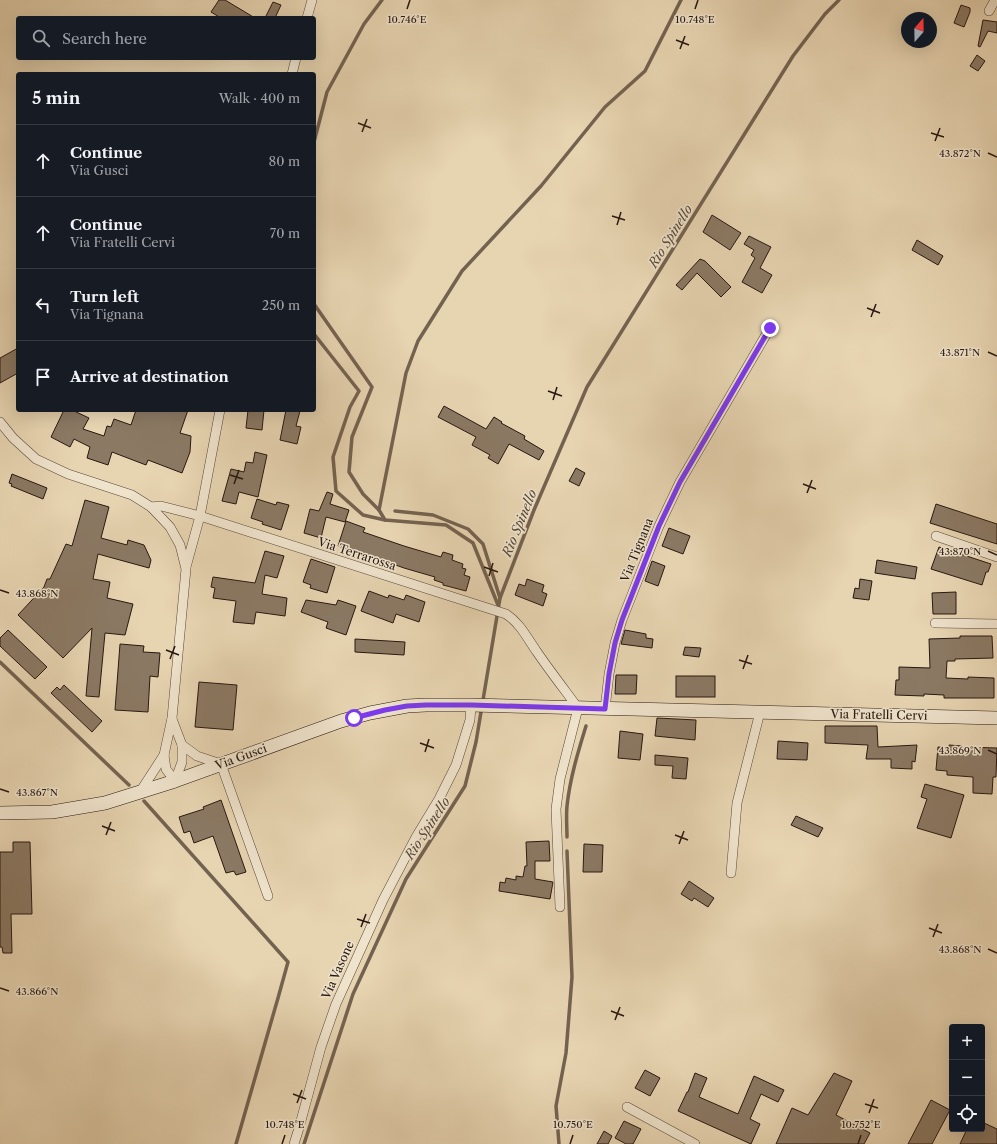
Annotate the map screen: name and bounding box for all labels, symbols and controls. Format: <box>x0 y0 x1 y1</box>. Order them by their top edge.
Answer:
north arrow <box>901 12 937 48</box>
text: 10.746°E <box>387 13 427 26</box>
text: 10.748°E <box>675 13 715 26</box>
search box <box>16 16 316 60</box>
icon: search <box>30 27 52 49</box>
text: Search here <box>62 29 147 48</box>
text: 5 min <box>32 88 80 108</box>
text: Walk · 400 m <box>219 90 300 106</box>
text: Continue <box>70 143 142 162</box>
text: 43.872°N <box>939 147 981 160</box>
icon: ahead <box>32 150 54 172</box>
text: 80 m <box>268 153 300 169</box>
text: Via Gusci <box>70 162 128 178</box>
water label: Rio Spinello <box>644 202 696 271</box>
text: Continue <box>70 215 142 234</box>
icon: ahead <box>32 222 54 244</box>
text: 70 m <box>270 225 300 241</box>
text: Via Fratelli Cervi <box>70 234 175 250</box>
text: Turn left <box>70 287 139 306</box>
icon: left <box>32 294 54 316</box>
text: 250 m <box>262 297 300 313</box>
text: Via Tignana <box>70 306 144 322</box>
route end <box>761 319 779 337</box>
text: 43.871°N <box>940 346 980 359</box>
icon: arrive <box>32 366 54 388</box>
text: Arrive at destination <box>70 367 229 386</box>
water label: Rio Spinello <box>498 487 540 560</box>
street label: Via Tignana <box>616 515 656 585</box>
street label: Via Terrarossa <box>315 534 399 573</box>
text: 43.870°N <box>939 545 981 558</box>
text: 43.868°N <box>15 587 59 600</box>
street label: Via Fratelli Cervi <box>829 706 928 723</box>
route start <box>345 709 363 727</box>
street label: Via Gusci <box>212 740 269 773</box>
text: 43.869°N <box>938 744 982 757</box>
text: 43.867°N <box>16 786 58 799</box>
water label: Rio Spinello <box>400 794 453 863</box>
street label: Via Vasone <box>318 938 357 1002</box>
text: 43.868°N <box>938 943 982 956</box>
text: 43.866°N <box>16 985 58 998</box>
map controls <box>949 1024 985 1132</box>
button: + <box>949 1024 985 1060</box>
button: − <box>949 1060 985 1096</box>
button: locate <box>949 1096 985 1132</box>
text: 10.748°E <box>265 1118 305 1131</box>
text: 10.750°E <box>553 1118 593 1131</box>
text: 10.752°E <box>841 1118 881 1131</box>

